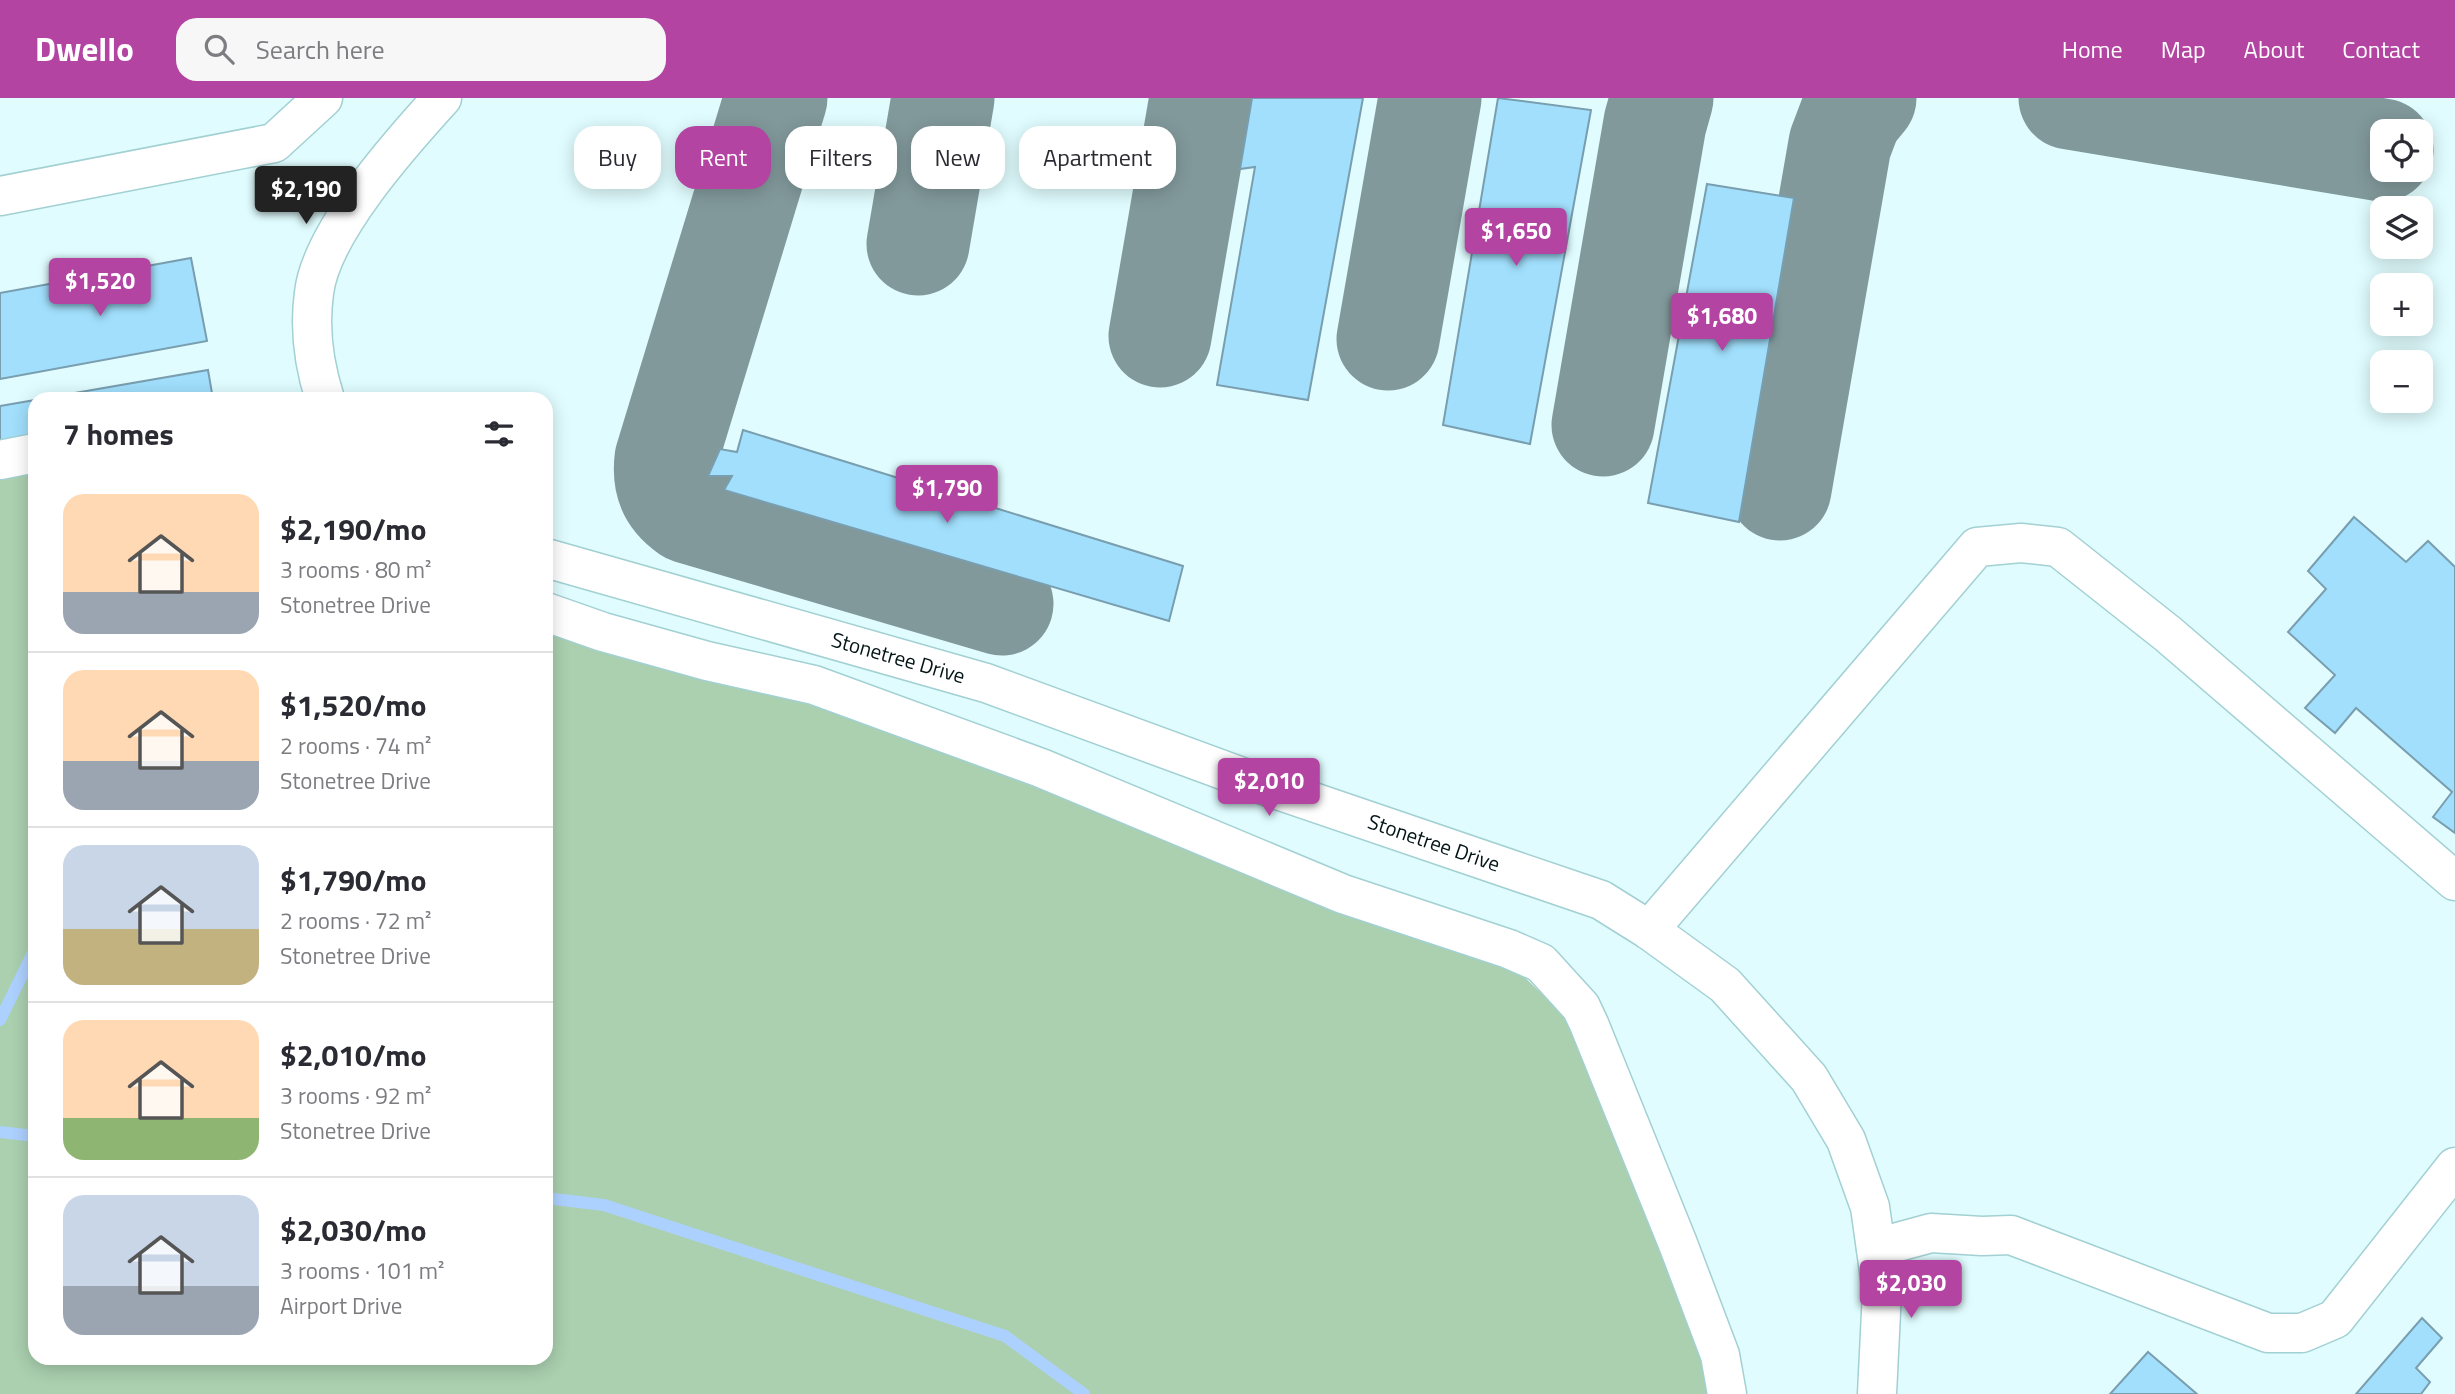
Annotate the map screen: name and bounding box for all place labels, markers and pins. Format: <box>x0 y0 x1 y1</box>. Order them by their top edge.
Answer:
pin: $2,190 <box>249 166 363 226</box>
pin: $1,650 <box>1459 208 1573 268</box>
pin: $1,520 <box>43 258 157 318</box>
pin: $1,680 <box>1665 294 1779 353</box>
pin: $1,790 <box>890 466 1004 525</box>
pin: $2,010 <box>1212 758 1326 818</box>
pin: $2,030 <box>1854 1260 1968 1320</box>

